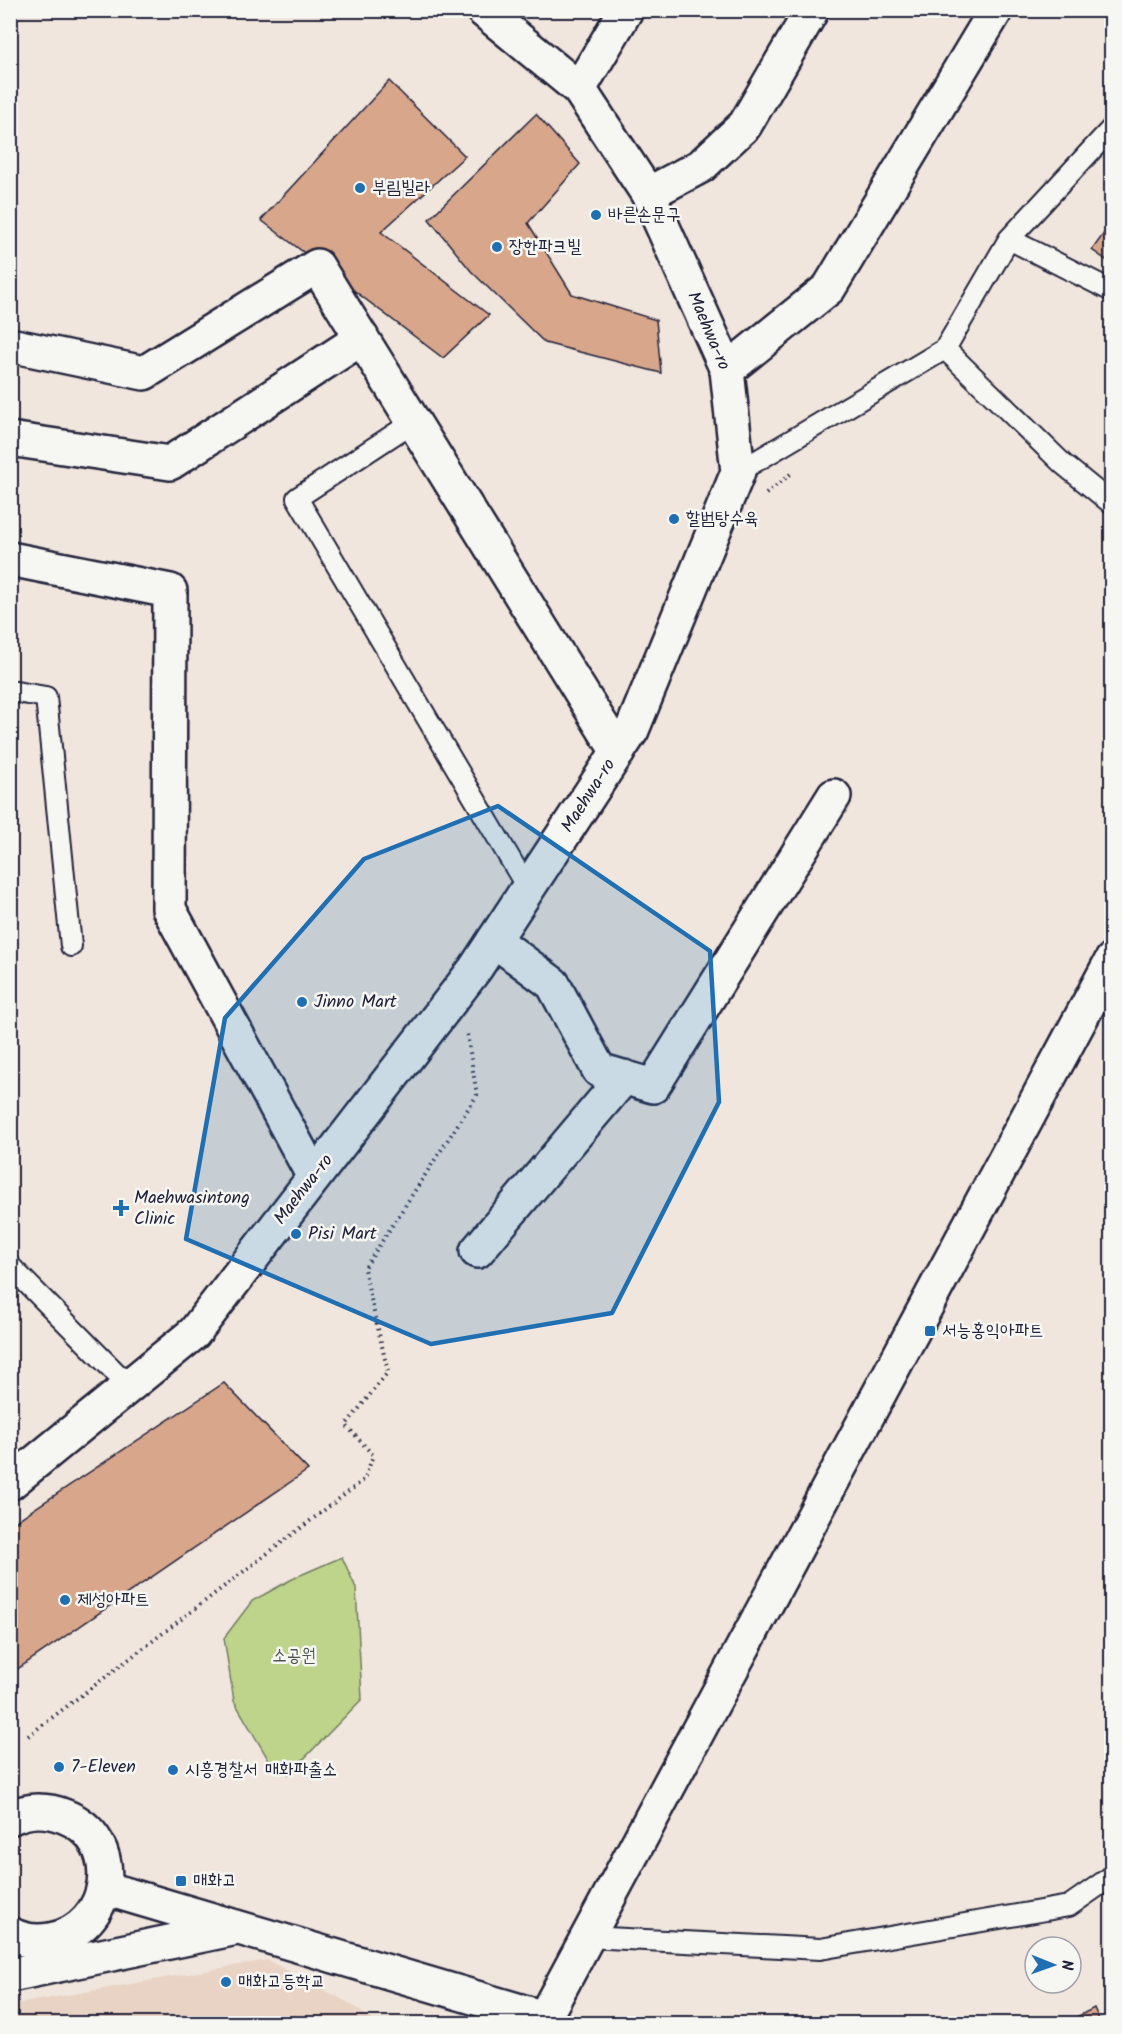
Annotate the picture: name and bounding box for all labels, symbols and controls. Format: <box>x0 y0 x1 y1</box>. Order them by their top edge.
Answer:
place label: 부림빌라 <box>372 174 430 203</box>
marker: 부림빌라 <box>353 181 367 195</box>
place label: 바른손문구 <box>608 201 680 230</box>
marker: 바른손문구 <box>589 208 603 222</box>
place label: 장한파크빌 <box>509 233 582 262</box>
marker: 장한파크빌 <box>490 240 504 254</box>
street label: Maehwa-ro <box>678 287 738 375</box>
place label: 할범탕수육 <box>686 505 758 534</box>
marker: 할범탕수육 <box>667 512 681 526</box>
street label: Maehwa-ro <box>554 753 624 839</box>
place label: Jinno Mart <box>314 988 398 1017</box>
marker: Jinno Mart <box>295 995 309 1009</box>
street label: Maehwa-ro <box>267 1148 341 1232</box>
place label: Maehwasintong Clinic <box>134 1184 250 1234</box>
marker: Maehwasintong Clinic <box>112 1199 130 1217</box>
place label: Pisi Mart <box>308 1220 378 1249</box>
marker: Pisi Mart <box>289 1227 303 1241</box>
place label: 서능홍익아파트 <box>942 1317 1043 1346</box>
marker: 서능홍익아파트 <box>923 1324 937 1338</box>
place label: 제성아파트 <box>77 1586 149 1615</box>
marker: 제성아파트 <box>58 1593 72 1607</box>
park label: 소공원 <box>272 1642 316 1671</box>
place label: 7-Eleven <box>71 1753 136 1782</box>
place label: 시흥경찰서 매화파출소 <box>185 1756 337 1785</box>
marker: 7-Eleven <box>52 1760 66 1774</box>
marker: 시흥경찰서 매화파출소 <box>166 1763 180 1777</box>
place label: 매화고 <box>193 1867 236 1896</box>
marker: 매화고 <box>174 1874 188 1888</box>
north arrow <box>1023 1935 1083 1995</box>
text: N <box>1054 1960 1079 1971</box>
place label: 매화고등학교 <box>238 1968 325 1997</box>
marker: 매화고등학교 <box>219 1975 233 1989</box>

